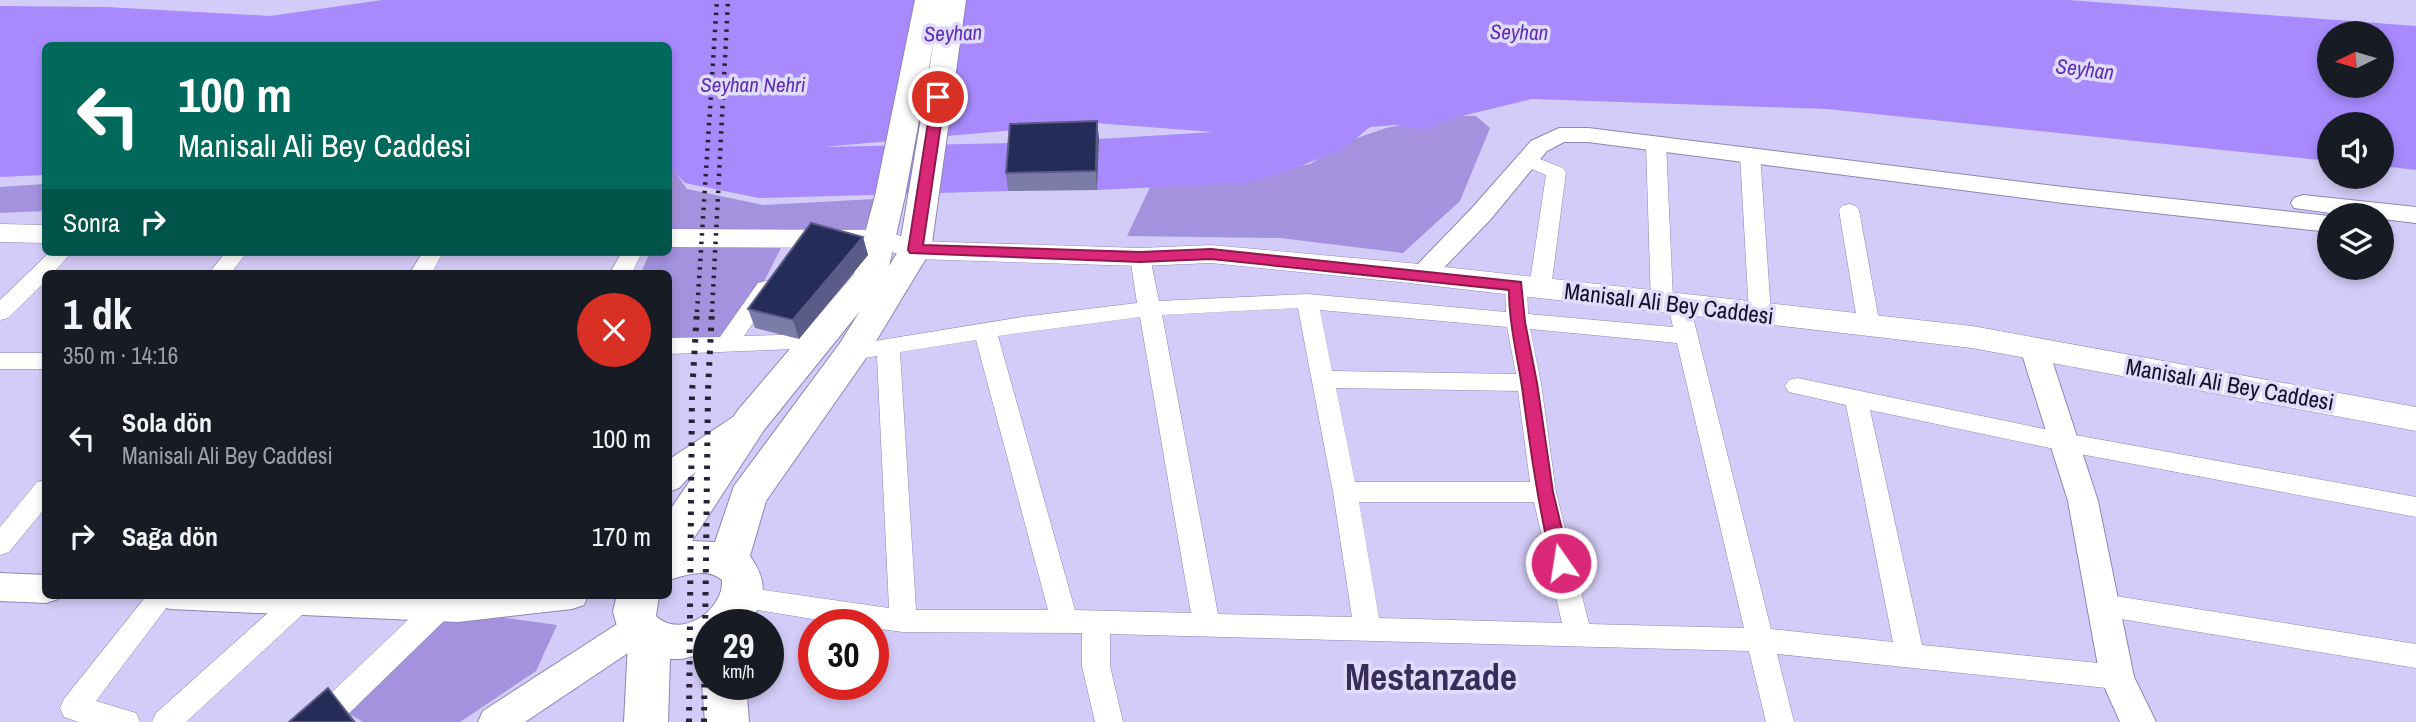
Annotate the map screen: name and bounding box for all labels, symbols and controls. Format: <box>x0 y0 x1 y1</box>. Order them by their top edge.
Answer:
water label: Seyhan <box>923 17 983 49</box>
water label: Seyhan <box>1490 17 1548 47</box>
north arrow <box>2317 21 2394 98</box>
map controls <box>2317 21 2394 280</box>
water label: Seyhan <box>2054 51 2116 87</box>
text: 100 m <box>178 61 292 127</box>
pin <box>908 67 968 127</box>
icon: left <box>63 70 154 161</box>
water label: Seyhan Nehri <box>700 70 806 99</box>
icon: arrive <box>919 78 957 116</box>
button: sound <box>2317 112 2394 189</box>
text: Manisalı Ali Bey Caddesi <box>178 124 471 167</box>
icon: right <box>134 203 172 241</box>
button: layers <box>2317 203 2394 280</box>
text: Sonra <box>63 205 120 240</box>
street label: Manisalı Ali Bey Caddesi <box>1563 275 1775 331</box>
text: 1 dk <box>63 286 132 342</box>
button: close <box>577 293 651 367</box>
text: 350 m · 14:16 <box>63 340 178 371</box>
street label: Manisalı Ali Bey Caddesi <box>2124 350 2336 418</box>
text: Sola dön <box>122 405 212 440</box>
icon: left <box>63 419 101 457</box>
text: 100 m <box>592 421 651 456</box>
text: Manisalı Ali Bey Caddesi <box>122 440 333 471</box>
icon: right <box>63 517 101 555</box>
text: Sağa dön <box>122 519 218 554</box>
text: 170 m <box>592 519 651 554</box>
position arrow <box>1524 526 1598 600</box>
speed limit sign: 30 <box>798 609 889 700</box>
text: 29 <box>723 622 754 669</box>
district label: Mestanzade <box>1345 652 1517 702</box>
text: km/h <box>723 659 755 684</box>

